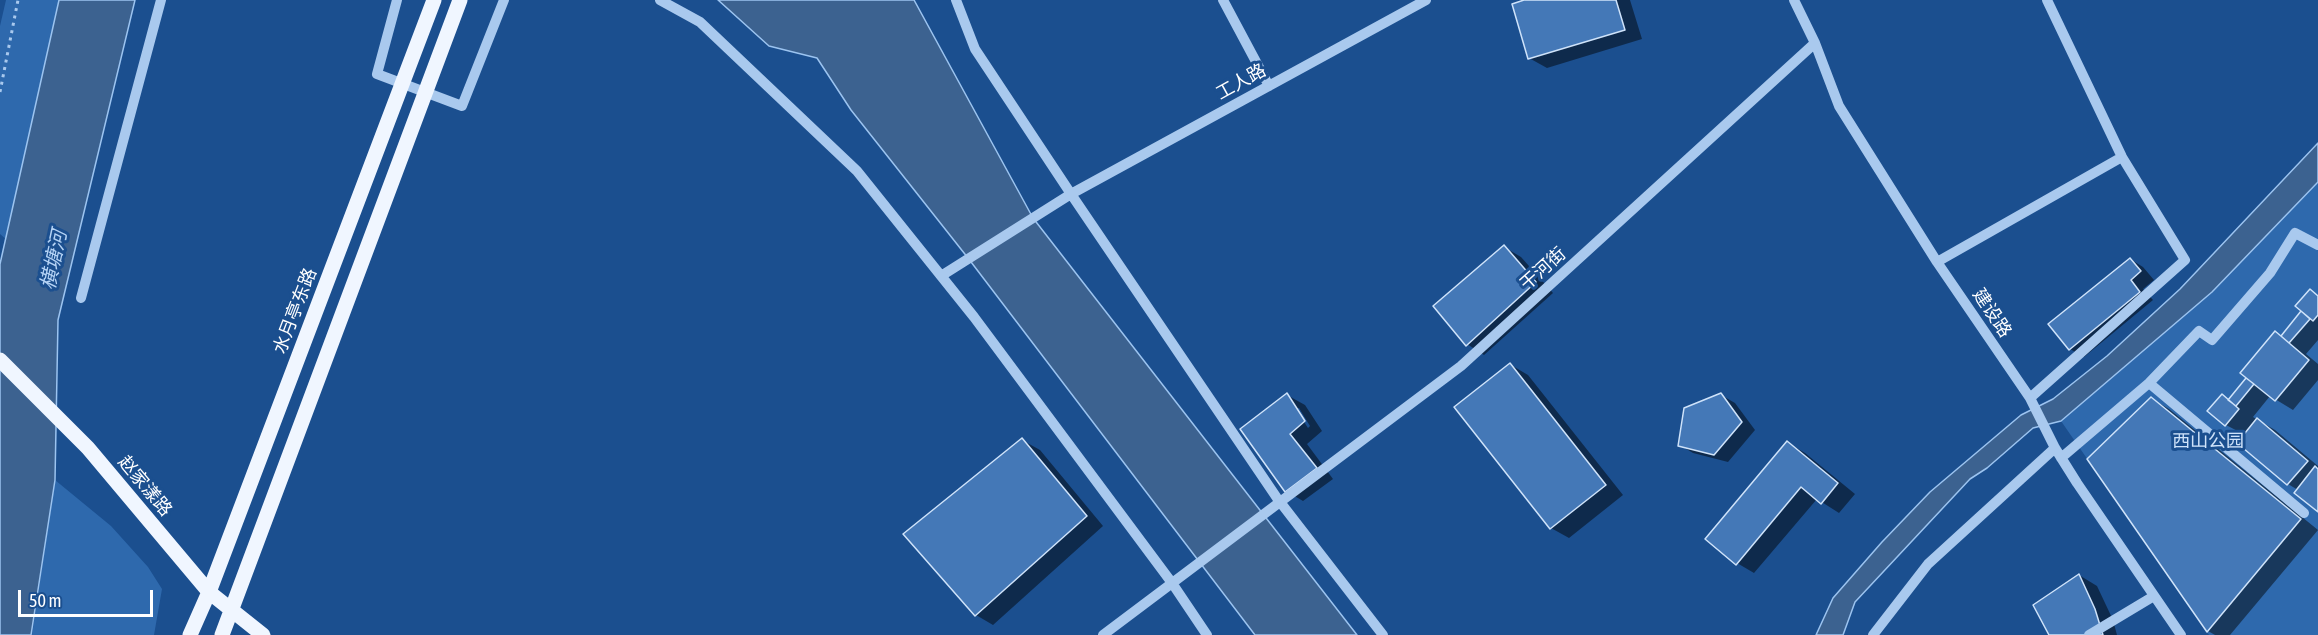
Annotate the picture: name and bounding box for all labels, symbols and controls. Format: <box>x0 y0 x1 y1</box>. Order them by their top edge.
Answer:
street label: 工人路 <box>1212 59 1270 105</box>
water label: 横塘河 <box>36 228 72 292</box>
street label: 干河街 <box>1516 243 1570 295</box>
street label: 水月亭东路 <box>269 265 321 357</box>
street label: 建设路 <box>1968 285 2016 341</box>
park label: 西山公园 <box>2172 430 2244 452</box>
street label: 赵家漾路 <box>114 451 176 521</box>
scale bar <box>21 578 156 616</box>
text: 50 m <box>29 590 61 611</box>

